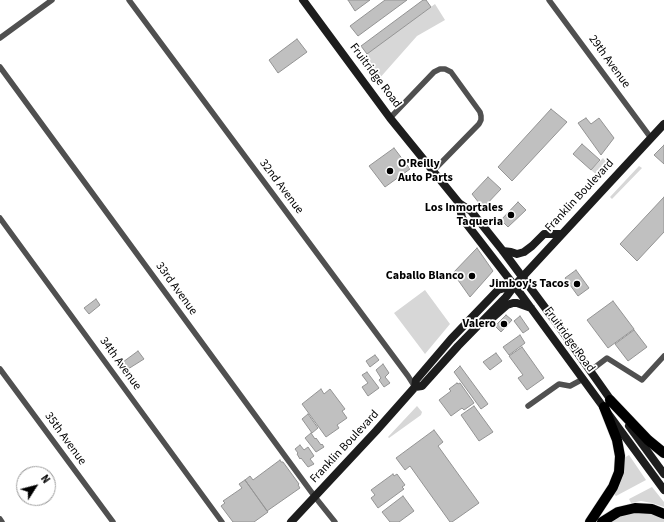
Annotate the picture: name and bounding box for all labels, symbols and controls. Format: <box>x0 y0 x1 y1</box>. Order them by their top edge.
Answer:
street label: 29th Avenue <box>585 33 633 91</box>
street label: Fruitridge Road <box>346 41 404 111</box>
street label: 32nd Avenue <box>256 157 306 217</box>
place label: O'Reilly Auto Parts <box>398 157 453 185</box>
street label: Franklin Boulevard <box>543 157 617 235</box>
marker: O'Reilly Auto Parts <box>385 166 395 176</box>
place label: Los Inmortales Taqueria <box>425 201 503 229</box>
marker: Los Inmortales Taqueria <box>506 210 516 220</box>
street label: 33rd Avenue <box>152 260 200 318</box>
place label: Caballo Blanco <box>386 269 464 283</box>
marker: Caballo Blanco <box>467 271 477 281</box>
place label: Jimboy's Tacos <box>489 277 569 291</box>
marker: Jimboy's Tacos <box>572 279 582 289</box>
street label: Fruitridge Road <box>541 305 597 375</box>
place label: Valero <box>462 317 496 331</box>
marker: Valero <box>499 319 509 329</box>
street label: 34th Avenue <box>96 335 144 393</box>
street label: Franklin Boulevard <box>308 408 382 486</box>
street label: 35th Avenue <box>41 410 89 468</box>
north arrow <box>16 466 56 506</box>
text: N <box>37 472 54 487</box>

